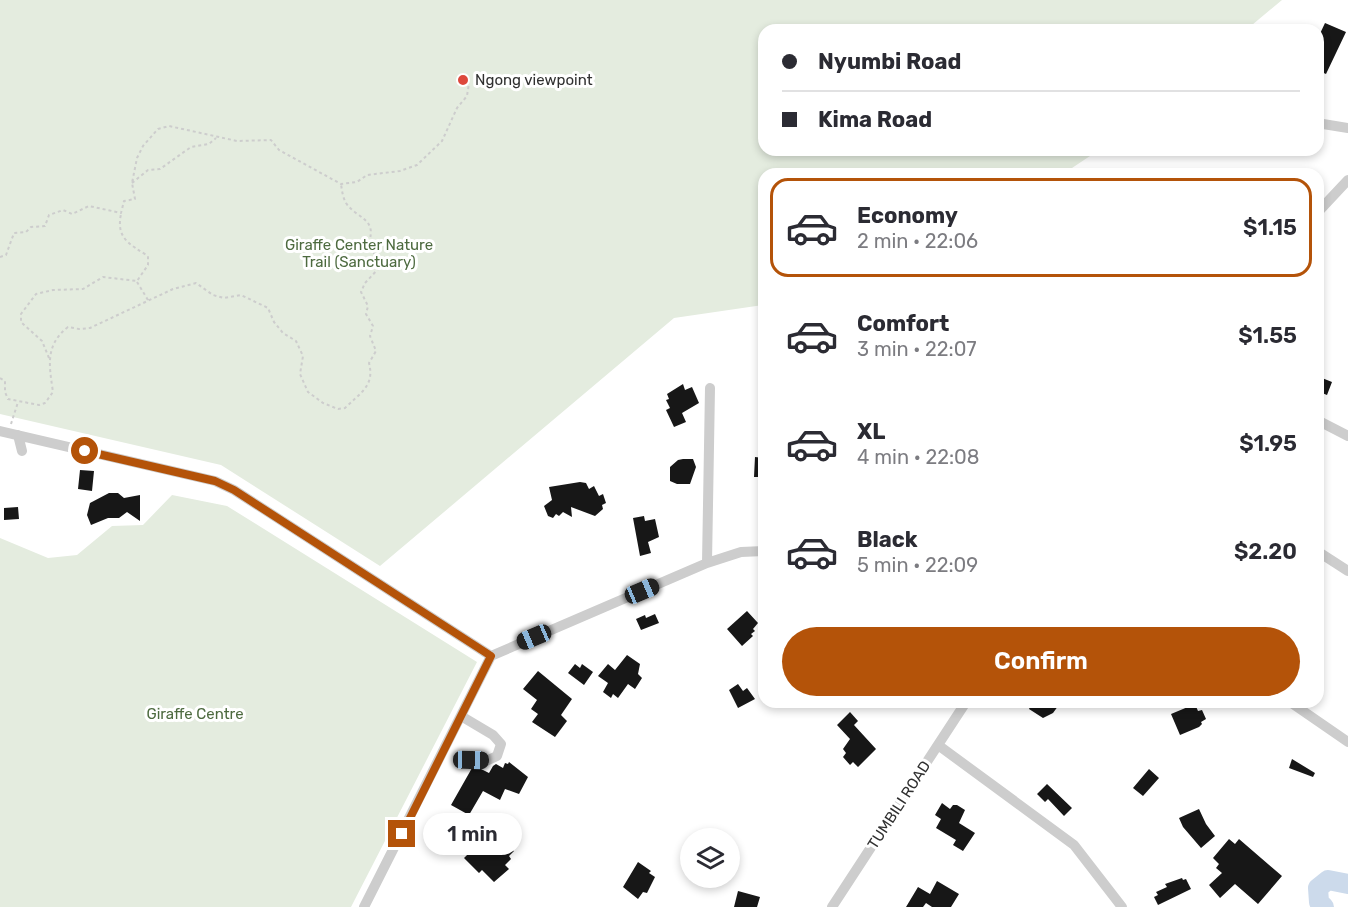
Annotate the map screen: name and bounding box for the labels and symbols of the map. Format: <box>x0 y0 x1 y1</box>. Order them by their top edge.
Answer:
place label: Ngong viewpoint <box>475 71 593 89</box>
marker: Ngong viewpoint <box>456 73 470 87</box>
park label: Giraffe Center Nature Trail (Sanctuary) <box>285 236 433 271</box>
route start <box>71 437 98 464</box>
car <box>622 576 662 606</box>
car <box>514 622 554 652</box>
park label: Giraffe Centre <box>146 705 244 723</box>
car <box>453 751 489 769</box>
street label: TUMBILI ROAD <box>864 757 934 853</box>
callout: 1 min <box>423 813 522 855</box>
route end <box>388 820 415 847</box>

